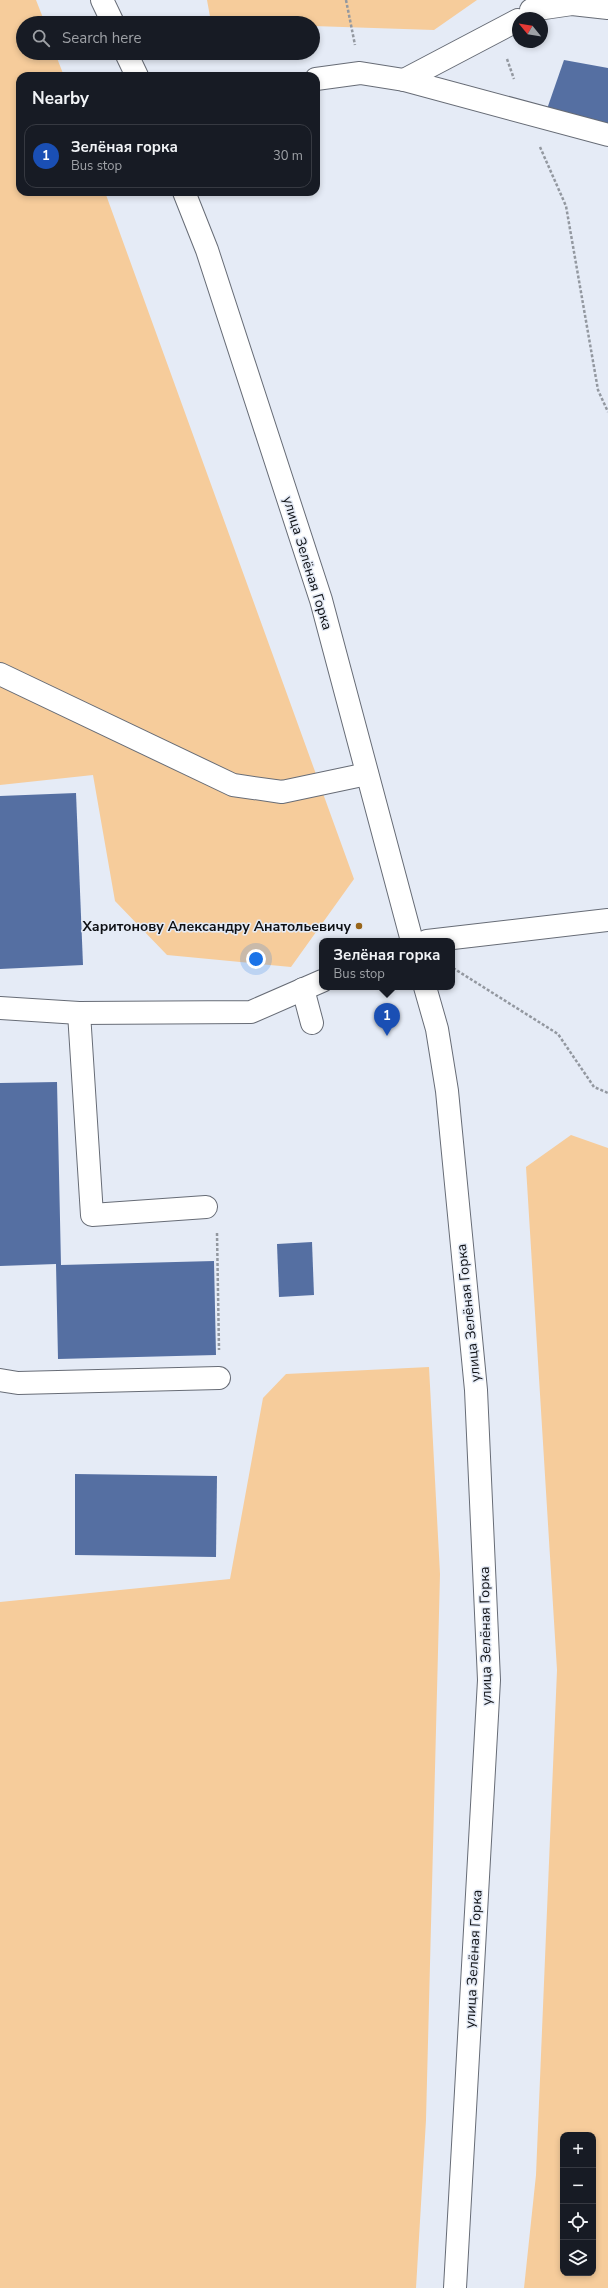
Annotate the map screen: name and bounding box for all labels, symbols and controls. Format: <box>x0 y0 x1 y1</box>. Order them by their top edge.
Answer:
north arrow <box>512 12 548 48</box>
search box <box>16 16 320 60</box>
icon: search <box>30 27 52 49</box>
text: Search here <box>62 28 142 48</box>
text: Nearby <box>32 87 89 110</box>
text: Зелёная горка <box>71 137 178 157</box>
text: 1 <box>42 147 50 165</box>
text: 30 m <box>273 147 303 165</box>
text: Bus stop <box>71 157 122 175</box>
street label: улица Зелёная Горка <box>278 494 337 632</box>
place label: Харитонову Александру Анатольевичу <box>81 917 351 936</box>
marker: Харитонову Александру Анатольевичу <box>354 921 364 931</box>
popup <box>319 938 455 990</box>
text: Зелёная горка <box>334 945 440 965</box>
your location <box>246 949 266 969</box>
text: Bus stop <box>334 965 385 983</box>
pin: 1 <box>374 1003 400 1036</box>
street label: улица Зелёная Горка <box>452 1243 485 1383</box>
street label: улица Зелёная Горка <box>475 1566 496 1706</box>
street label: улица Зелёная Горка <box>460 1889 487 2029</box>
map controls <box>560 2132 596 2276</box>
button: + <box>560 2132 596 2168</box>
button: − <box>560 2168 596 2204</box>
button: locate <box>560 2204 596 2240</box>
button: layers <box>560 2240 596 2276</box>

